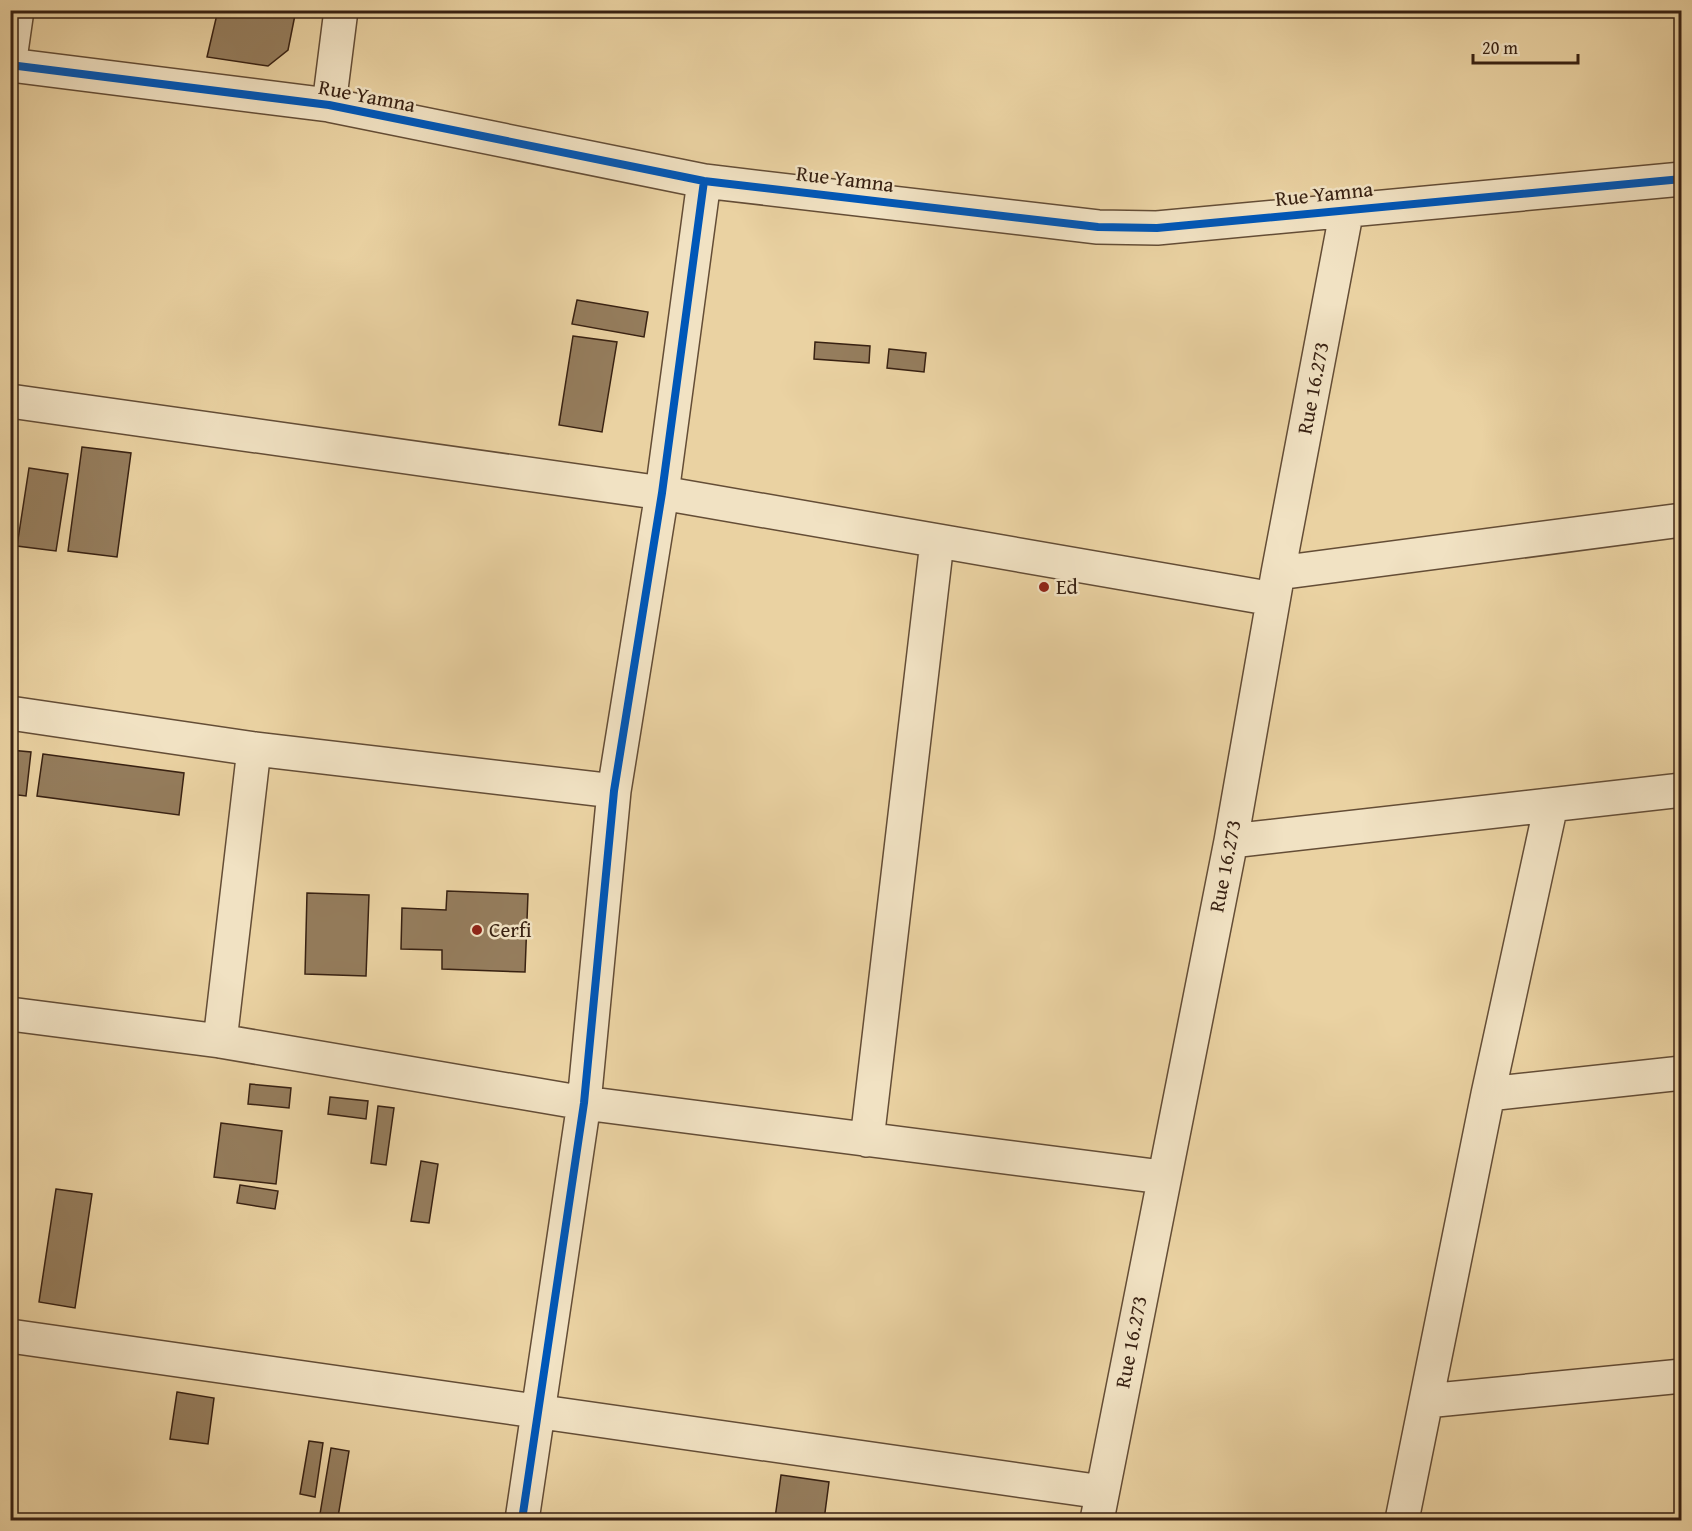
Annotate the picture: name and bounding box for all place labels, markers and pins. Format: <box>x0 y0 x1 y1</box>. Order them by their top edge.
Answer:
place label: Ed <box>1056 571 1079 602</box>
marker: Ed <box>1037 580 1051 594</box>
place label: Cerfi <box>489 914 532 945</box>
marker: Cerfi <box>470 923 484 937</box>

